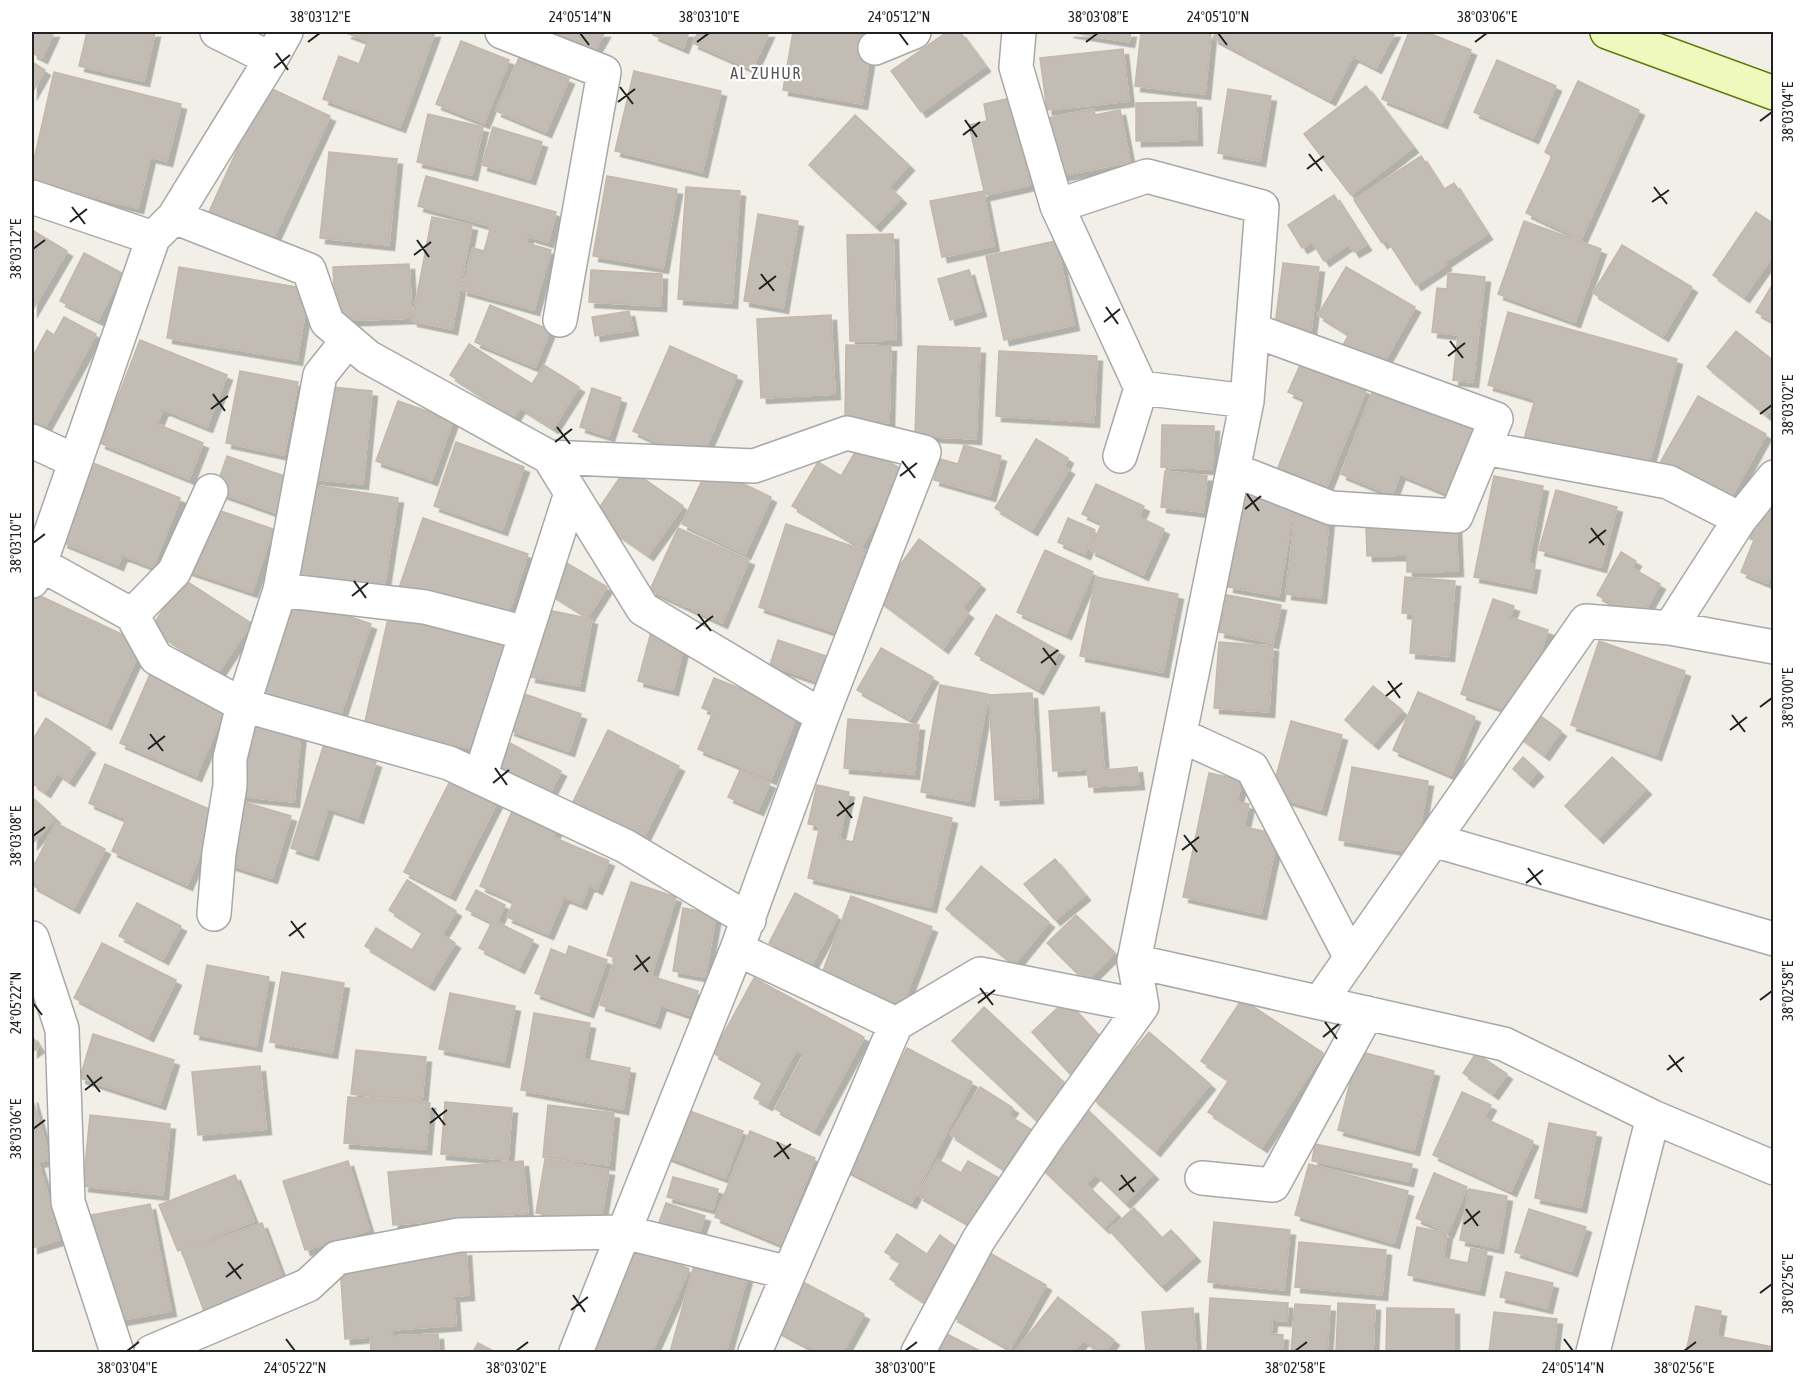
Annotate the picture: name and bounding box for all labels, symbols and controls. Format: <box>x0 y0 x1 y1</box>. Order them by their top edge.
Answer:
text: 38°03'12"E <box>290 8 351 25</box>
text: 24°05'14"N <box>549 8 611 25</box>
text: 38°03'10"E <box>679 8 740 25</box>
text: 24°05'12"N <box>868 8 930 25</box>
text: 38°03'08"E <box>1068 8 1129 25</box>
text: 24°05'10"N <box>1187 8 1249 25</box>
text: 38°03'06"E <box>1457 8 1518 25</box>
district label: AL ZUHUR <box>730 64 802 82</box>
text: 38°03'04"E <box>1779 81 1796 142</box>
text: 38°03'12"E <box>7 218 24 279</box>
text: 38°03'02"E <box>1779 374 1796 435</box>
text: 38°03'10"E <box>7 512 24 573</box>
text: 38°03'00"E <box>1779 667 1796 728</box>
text: 38°03'08"E <box>7 805 24 866</box>
text: 38°02'58"E <box>1779 960 1796 1021</box>
text: 24°05'22"N <box>7 972 24 1034</box>
text: 38°03'06"E <box>7 1098 24 1159</box>
text: 38°02'56"E <box>1779 1253 1796 1314</box>
text: 38°03'04"E <box>97 1359 158 1376</box>
text: 24°05'22"N <box>264 1359 326 1376</box>
text: 38°03'02"E <box>486 1359 547 1376</box>
text: 38°03'00"E <box>875 1359 936 1376</box>
text: 38°02'58"E <box>1265 1359 1326 1376</box>
text: 24°05'14"N <box>1542 1359 1604 1376</box>
text: 38°02'56"E <box>1654 1359 1715 1376</box>

